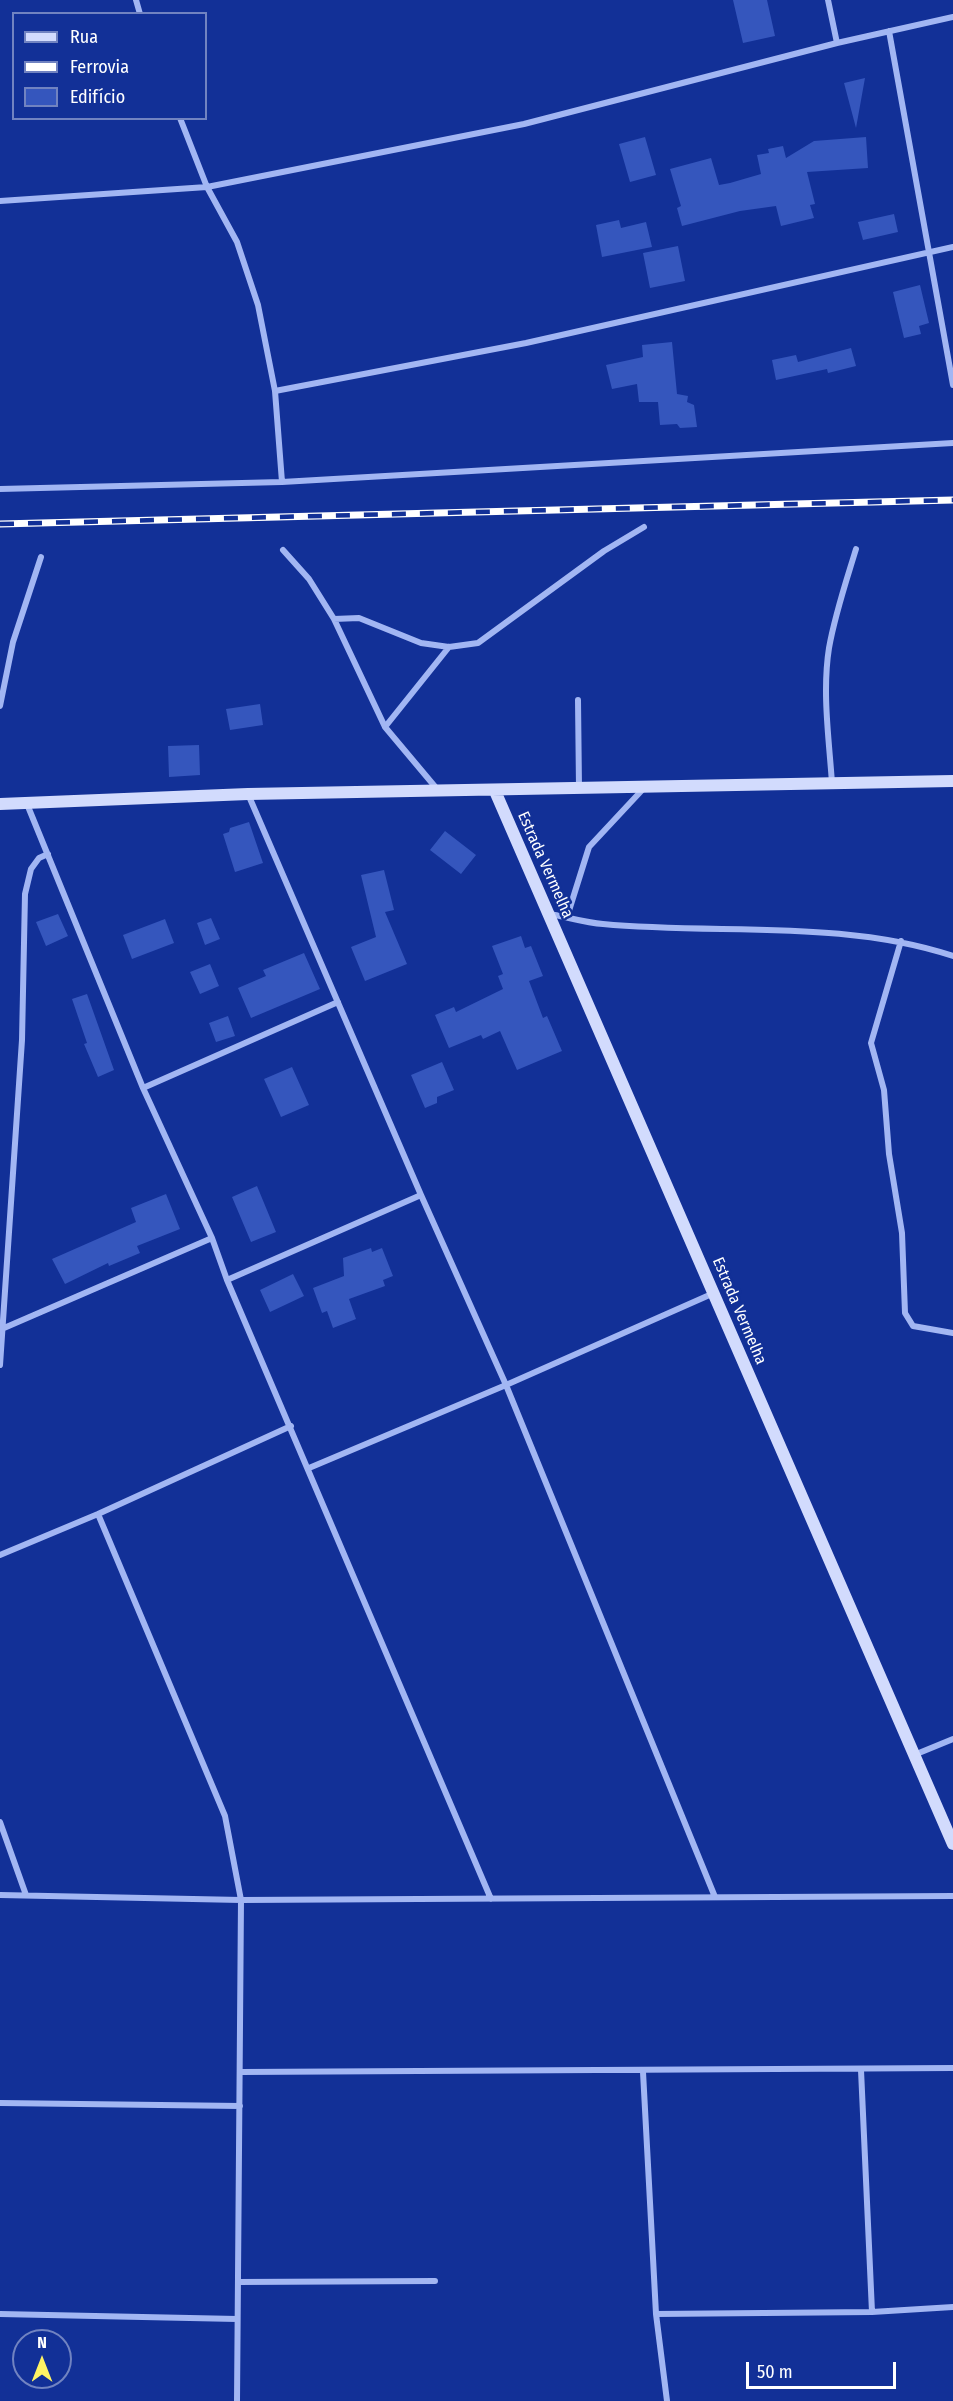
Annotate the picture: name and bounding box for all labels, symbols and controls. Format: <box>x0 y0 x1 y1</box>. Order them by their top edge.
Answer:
legend <box>12 12 207 120</box>
text: Rua <box>70 26 98 48</box>
text: Ferrovia <box>70 56 129 78</box>
text: Edifício <box>70 86 125 108</box>
street label: Estrada Vermelha <box>513 809 577 921</box>
street label: Estrada Vermelha <box>708 1255 770 1367</box>
north arrow <box>12 2329 72 2389</box>
text: N <box>37 2333 47 2352</box>
scale bar <box>749 2350 899 2388</box>
text: 50 m <box>757 2361 793 2383</box>

